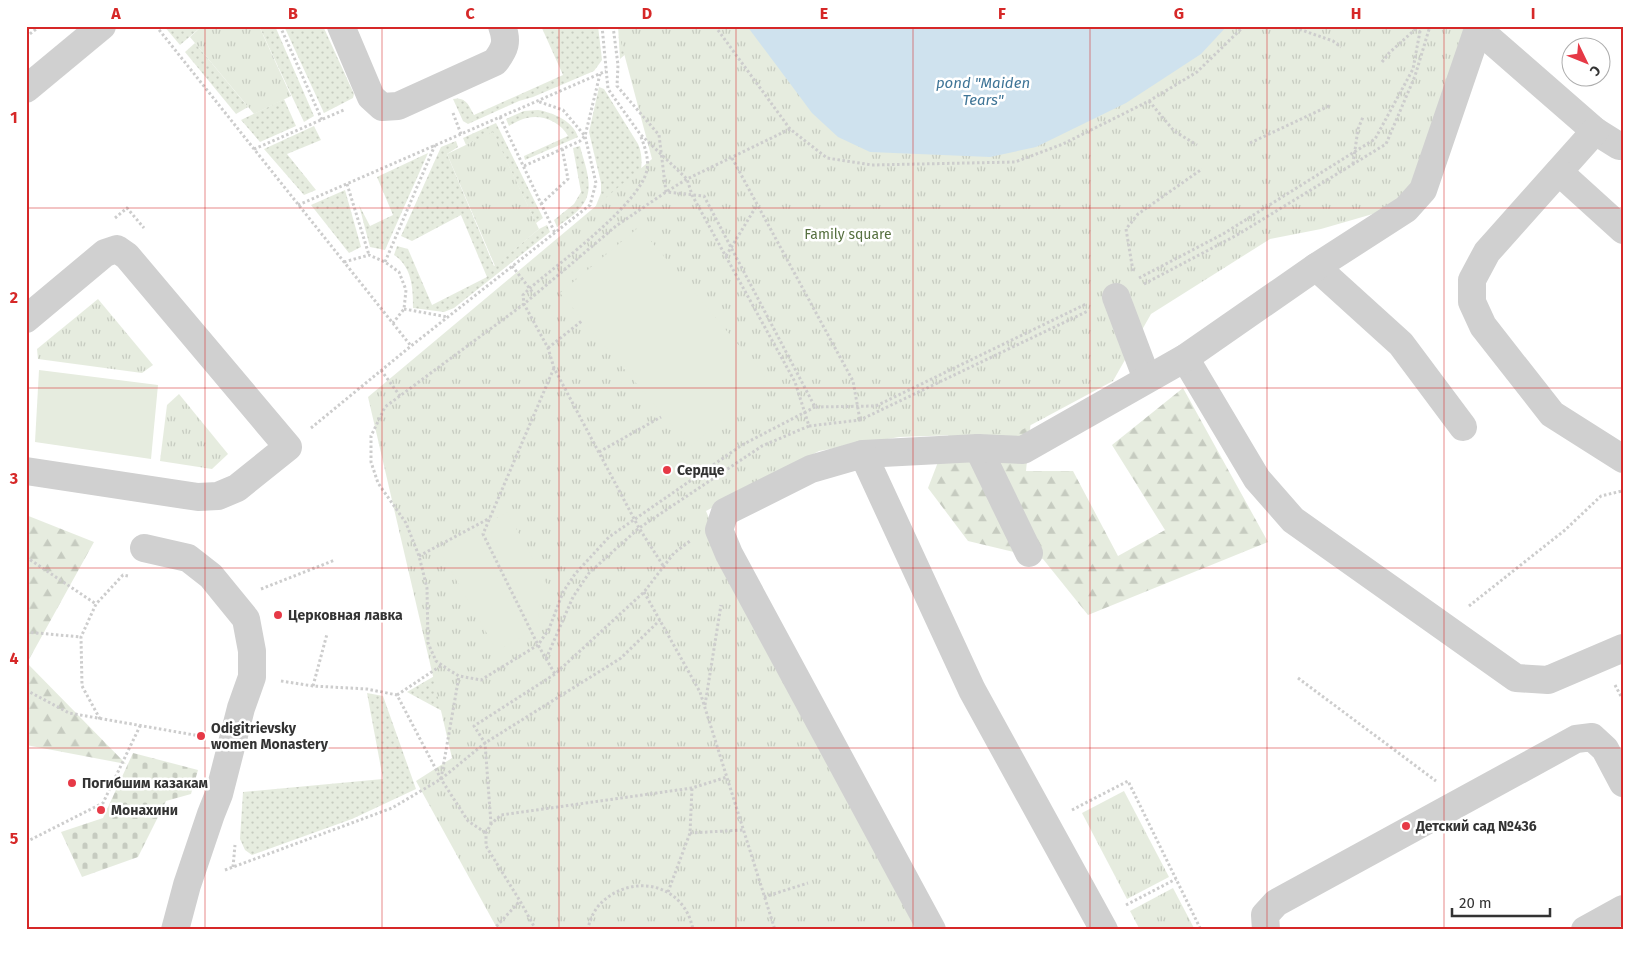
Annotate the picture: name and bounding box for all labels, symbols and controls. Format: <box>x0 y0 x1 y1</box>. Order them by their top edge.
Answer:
text: A <box>110 4 121 23</box>
text: B <box>288 4 298 23</box>
text: C <box>465 4 475 23</box>
text: D <box>642 4 652 23</box>
text: E <box>820 4 828 23</box>
text: F <box>998 4 1006 23</box>
text: G <box>1174 4 1184 23</box>
text: H <box>1351 4 1361 23</box>
text: I <box>1531 4 1535 23</box>
north arrow <box>1562 38 1612 88</box>
text: С <box>1586 62 1604 79</box>
water label: pond "Maiden Tears" <box>936 74 1030 109</box>
text: 1 <box>10 108 18 127</box>
park label: Family square <box>804 226 892 243</box>
text: 2 <box>10 288 18 307</box>
place label: Сердце <box>677 462 725 479</box>
marker: Сердце <box>661 464 673 476</box>
text: 3 <box>9 469 18 488</box>
place label: Церковная лавка <box>288 607 403 624</box>
marker: Церковная лавка <box>272 609 284 621</box>
text: 4 <box>9 649 19 668</box>
place label: Odigitrievsky women Monastery <box>211 720 329 753</box>
marker: Odigitrievsky women Monastery <box>195 730 207 742</box>
place label: Погибшим казакам <box>82 775 208 792</box>
marker: Погибшим казакам <box>66 777 78 789</box>
place label: Монахини <box>111 802 178 819</box>
marker: Монахини <box>95 804 107 816</box>
place label: Детский сад №436 <box>1415 818 1537 835</box>
marker: Детский сад №436 <box>1400 820 1412 832</box>
text: 5 <box>10 829 19 848</box>
scale bar <box>1452 886 1549 918</box>
text: 20 m <box>1459 894 1492 912</box>

